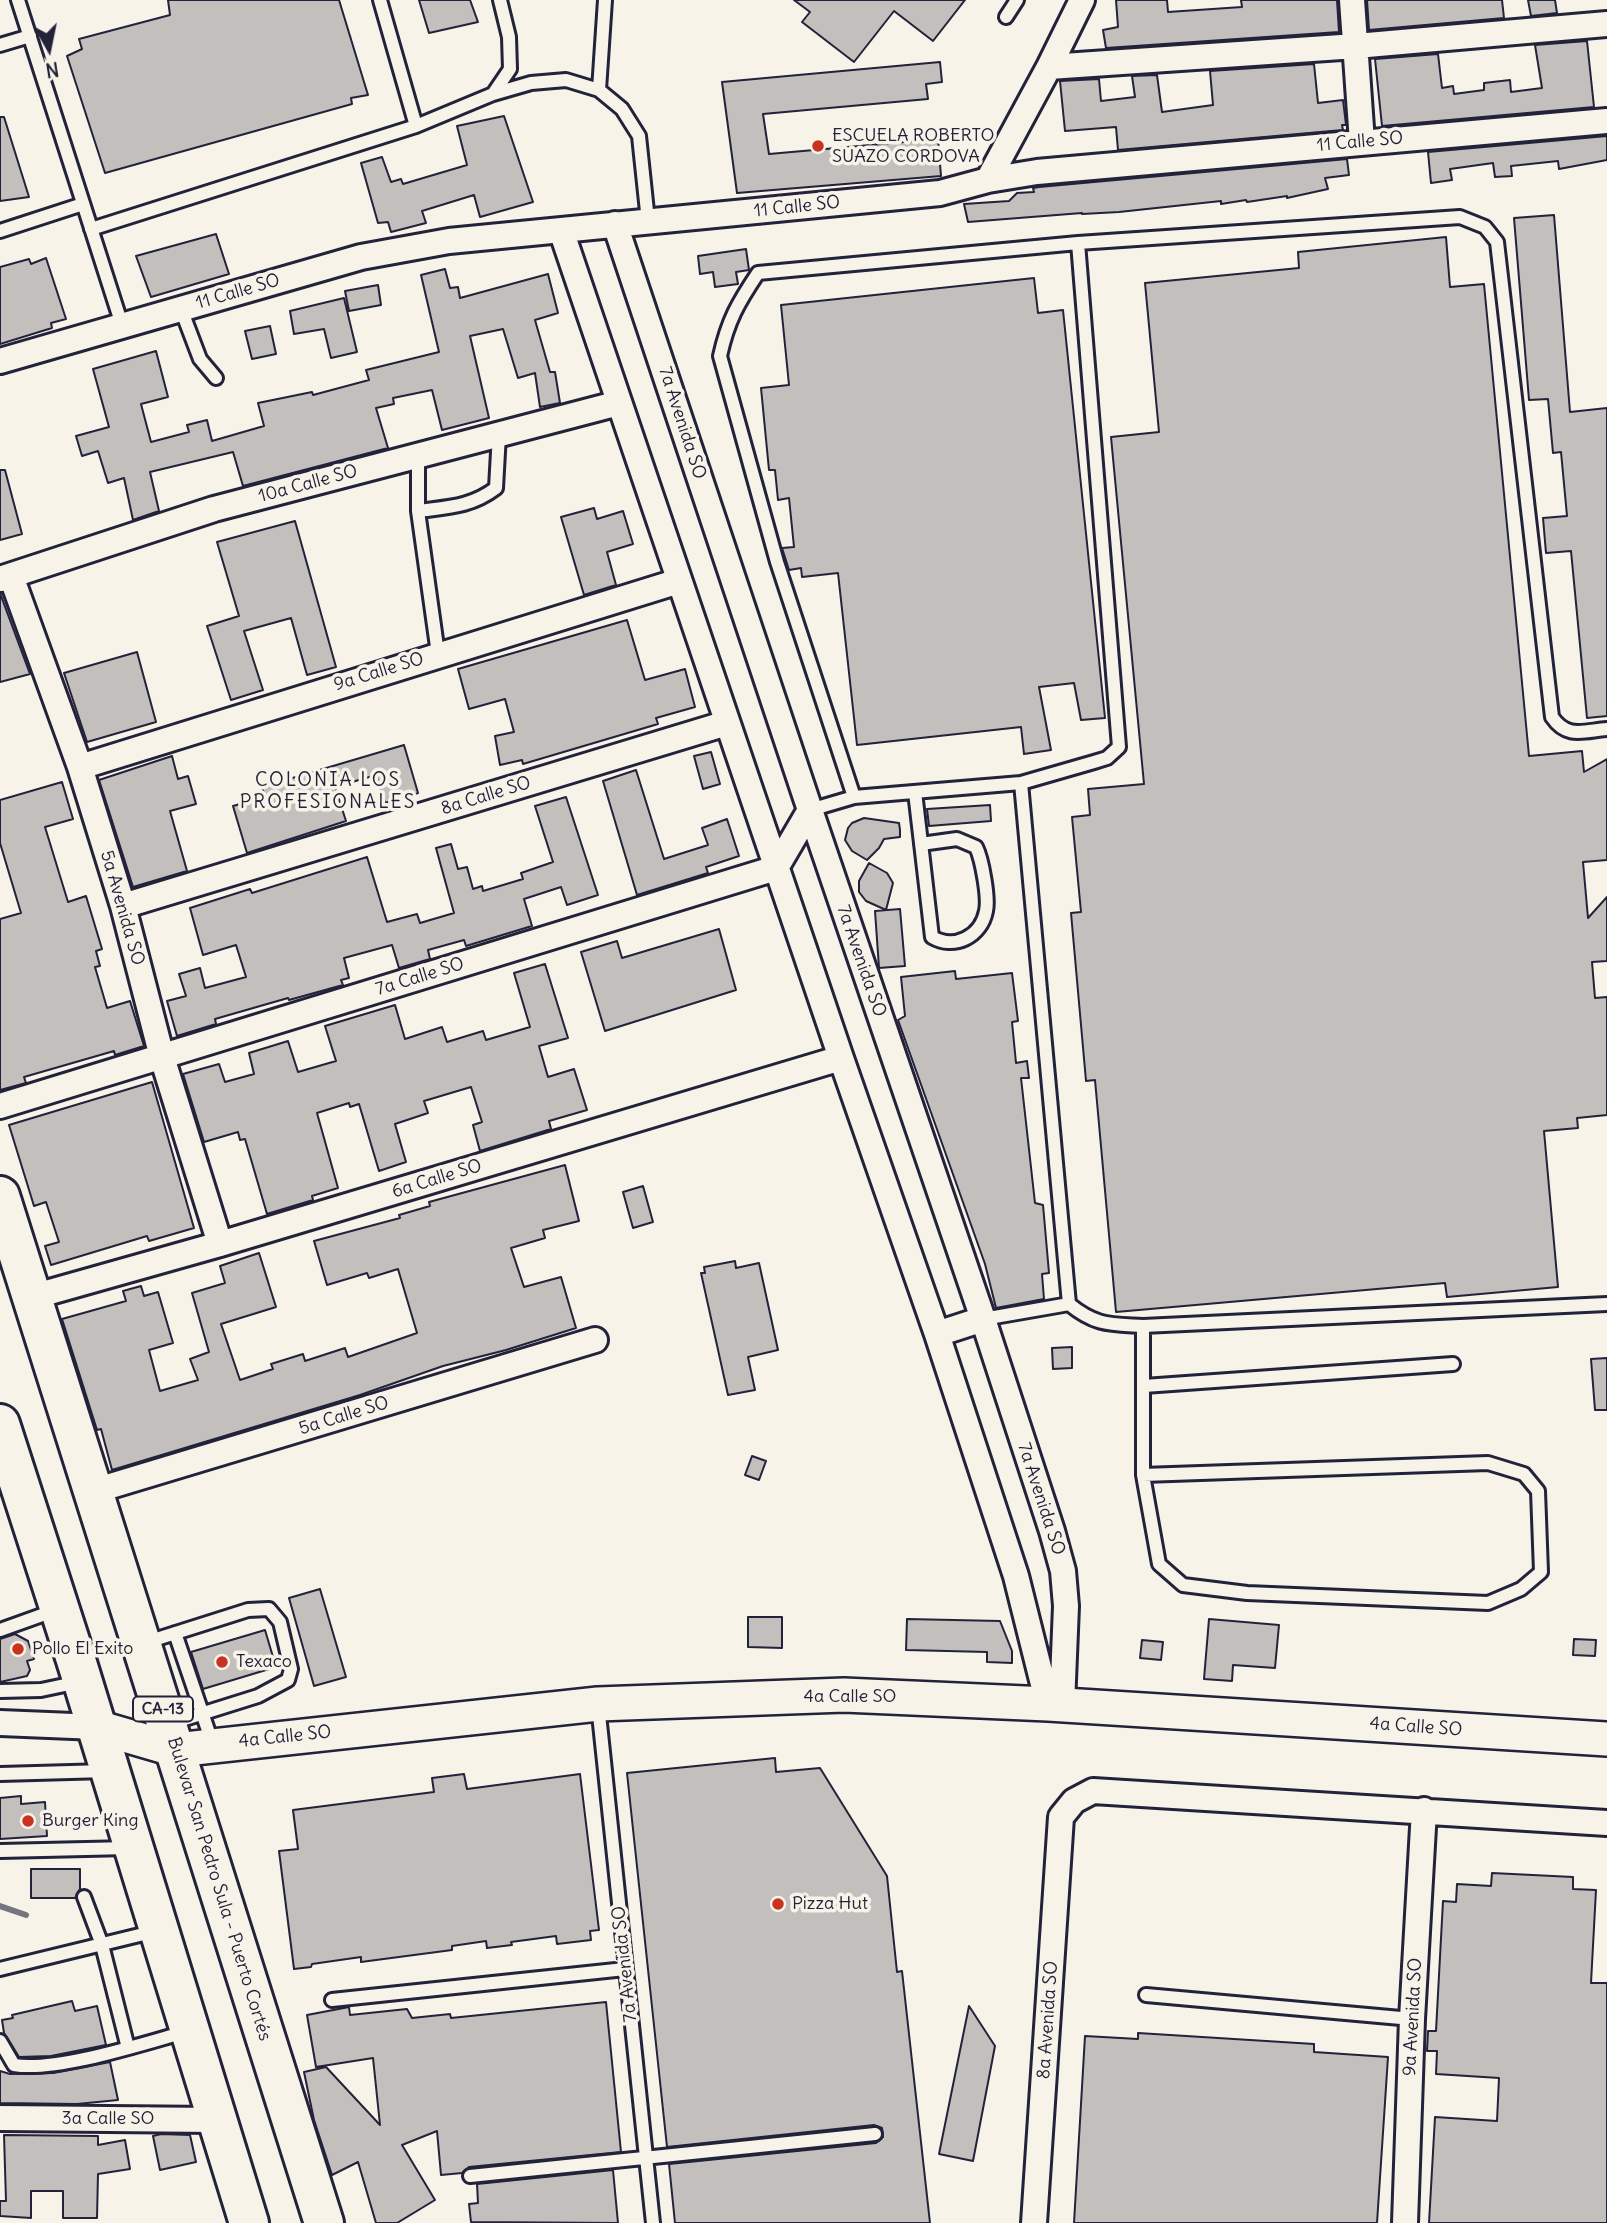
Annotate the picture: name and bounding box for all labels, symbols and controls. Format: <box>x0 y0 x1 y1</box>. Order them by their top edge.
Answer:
north arrow <box>14 14 84 84</box>
text: N <box>44 57 61 83</box>
place label: ESCUELA ROBERTO SUAZO CORDOVA <box>832 125 994 168</box>
street label: 11 Calle SO <box>1316 127 1404 157</box>
marker: ESCUELA ROBERTO SUAZO CORDOVA <box>810 138 826 154</box>
street label: 11 Calle SO <box>753 192 841 222</box>
street label: 11 Calle SO <box>193 270 283 314</box>
street label: 7a Avenida SO <box>654 364 710 482</box>
street label: 10a Calle SO <box>256 460 360 508</box>
street label: 9a Calle SO <box>331 648 427 696</box>
district label: COLONIA LOS PROFESIONALES <box>241 770 415 814</box>
street label: 8a Calle SO <box>438 772 534 820</box>
street label: 5a Avenida SO <box>95 848 149 968</box>
street label: 7a Avenida SO <box>832 902 890 1020</box>
street label: 7a Calle SO <box>373 953 467 1001</box>
street label: 6a Calle SO <box>389 1155 485 1203</box>
street label: 5a Calle SO <box>296 1392 392 1440</box>
street label: 7a Avenida SO <box>1013 1440 1069 1558</box>
place label: Pollo El Exito <box>32 1638 133 1660</box>
marker: Pollo El Exito <box>10 1641 26 1657</box>
place label: Texaco <box>236 1651 292 1673</box>
marker: Texaco <box>214 1654 230 1670</box>
street label: 4a Calle SO <box>804 1686 896 1708</box>
road number: CA-13 <box>133 1696 193 1722</box>
street label: 4a Calle SO <box>1369 1713 1463 1741</box>
street label: 4a Calle SO <box>238 1721 332 1753</box>
street label: Bulevar San Pedro Sula - Puerto Cortés <box>162 1735 276 2043</box>
place label: Burger King <box>42 1810 138 1832</box>
marker: Burger King <box>20 1813 36 1829</box>
place label: Pizza Hut <box>792 1893 868 1915</box>
marker: Pizza Hut <box>770 1896 786 1912</box>
street label: 7a Avenida SO <box>608 1905 642 2023</box>
street label: 9a Avenida SO <box>1399 1957 1427 2077</box>
street label: 8a Avenida SO <box>1033 1960 1063 2080</box>
street label: 3a Calle SO <box>62 2108 154 2130</box>

